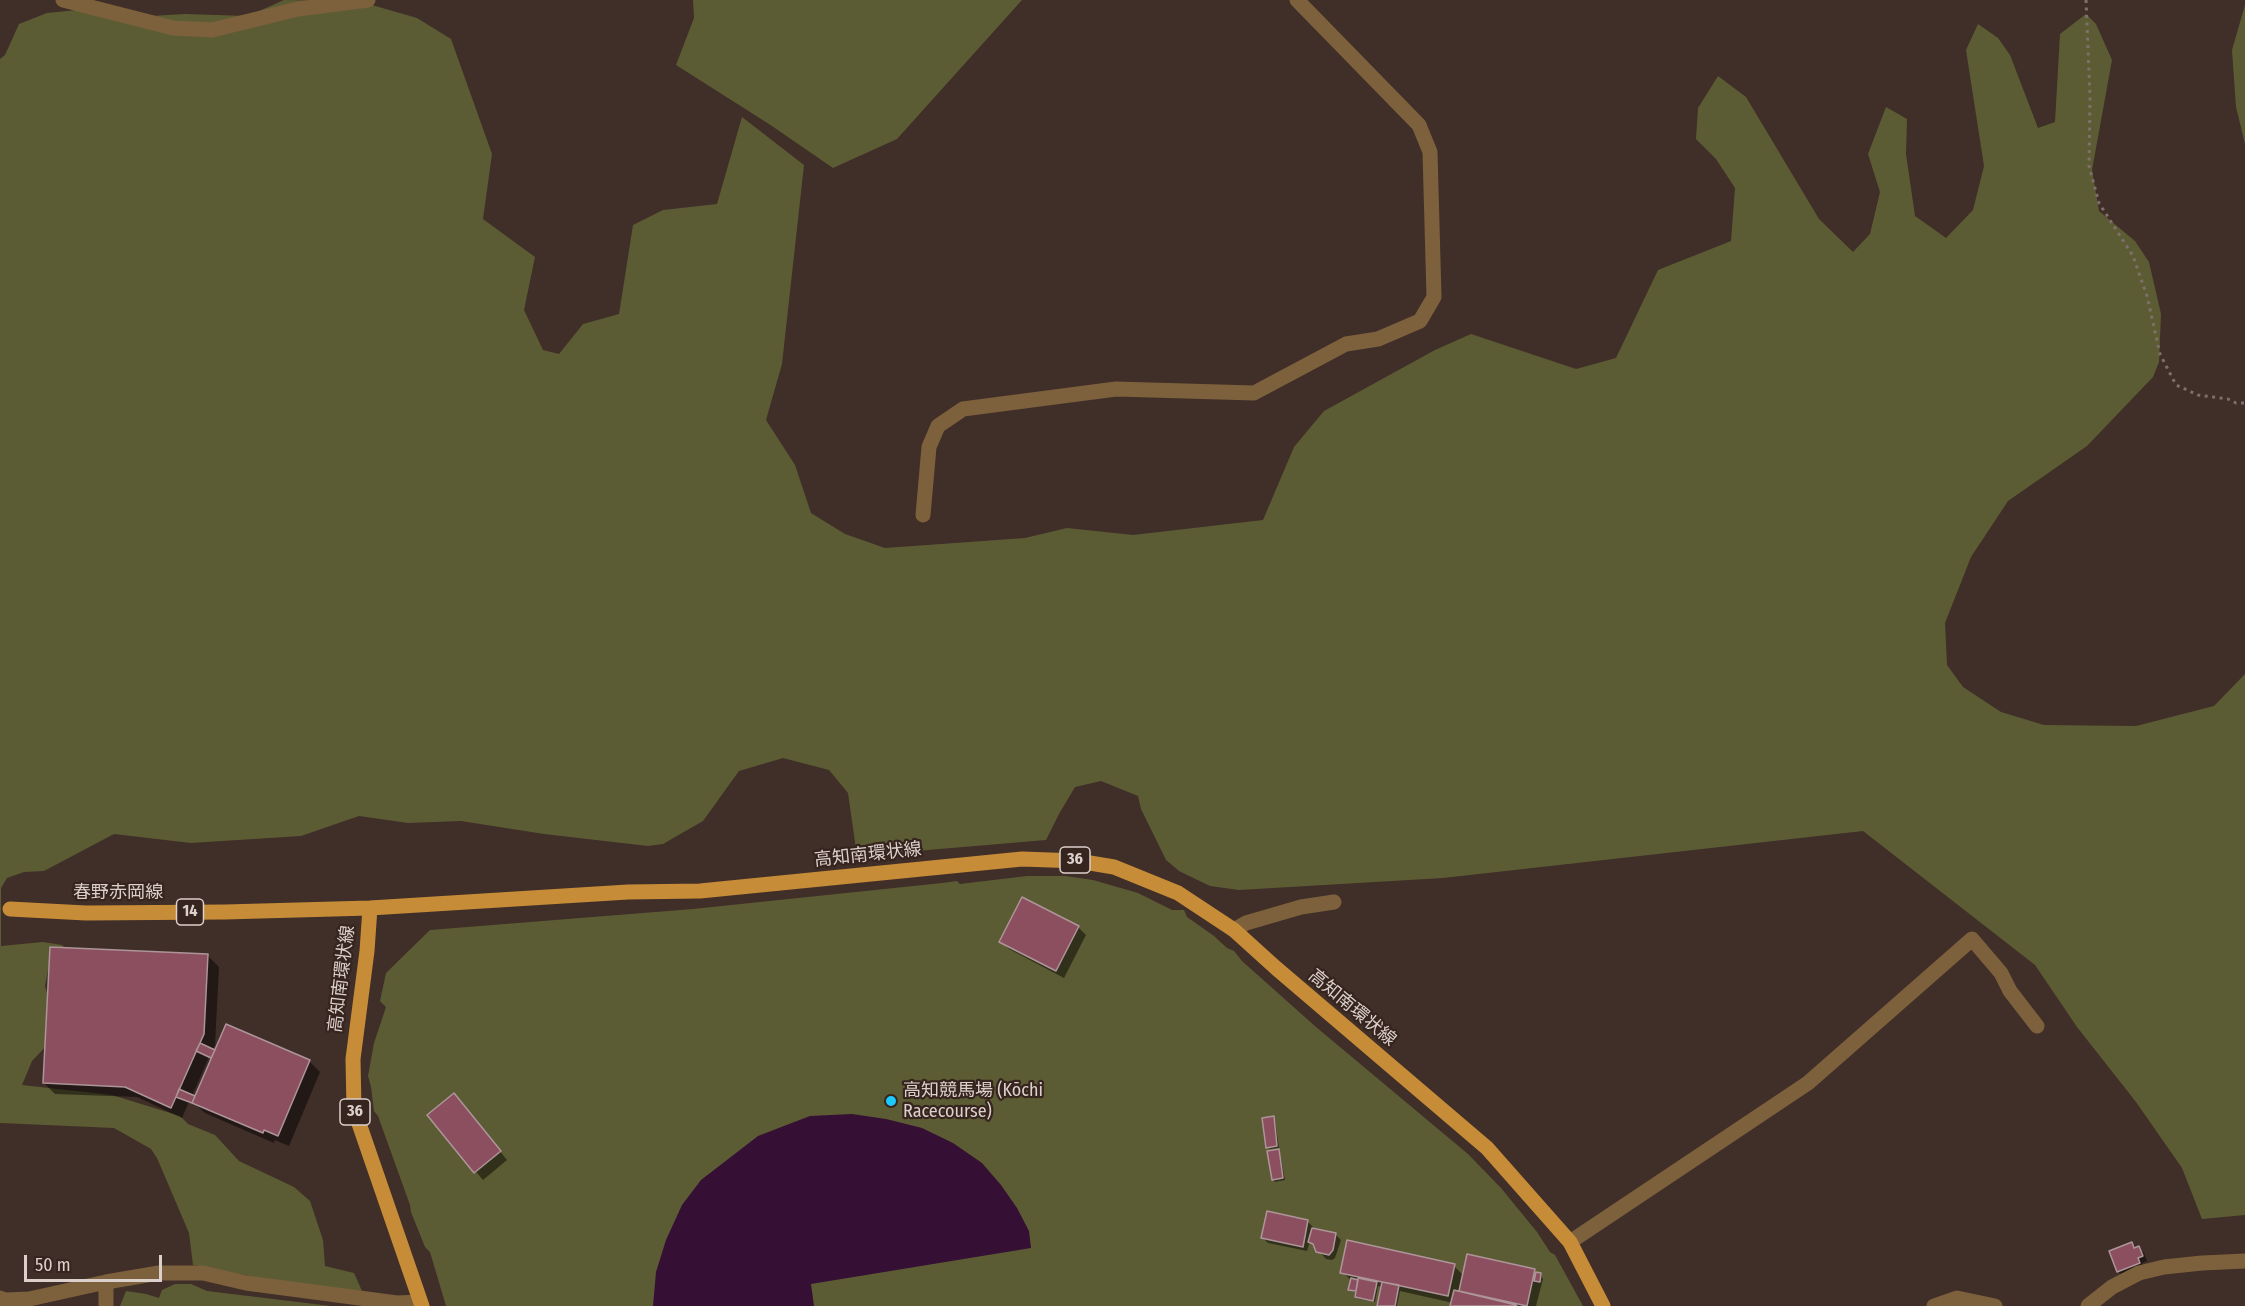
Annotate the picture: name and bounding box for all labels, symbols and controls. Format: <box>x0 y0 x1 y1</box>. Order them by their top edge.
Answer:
street label: 高知南環状線 <box>813 839 923 871</box>
road number: 36 <box>1060 847 1090 873</box>
street label: 春野赤岡線 <box>73 882 163 904</box>
road number: 14 <box>176 899 204 925</box>
street label: 高知南環状線 <box>325 924 359 1034</box>
street label: 高知南環状線 <box>1304 965 1400 1051</box>
place label: 高知競馬場 (Kōchi Racecourse) <box>903 1080 1043 1122</box>
marker: 高知競馬場 (Kōchi Racecourse) <box>884 1094 898 1108</box>
road number: 36 <box>340 1099 370 1125</box>
scale bar <box>27 1243 165 1281</box>
text: 50 m <box>35 1254 71 1276</box>

